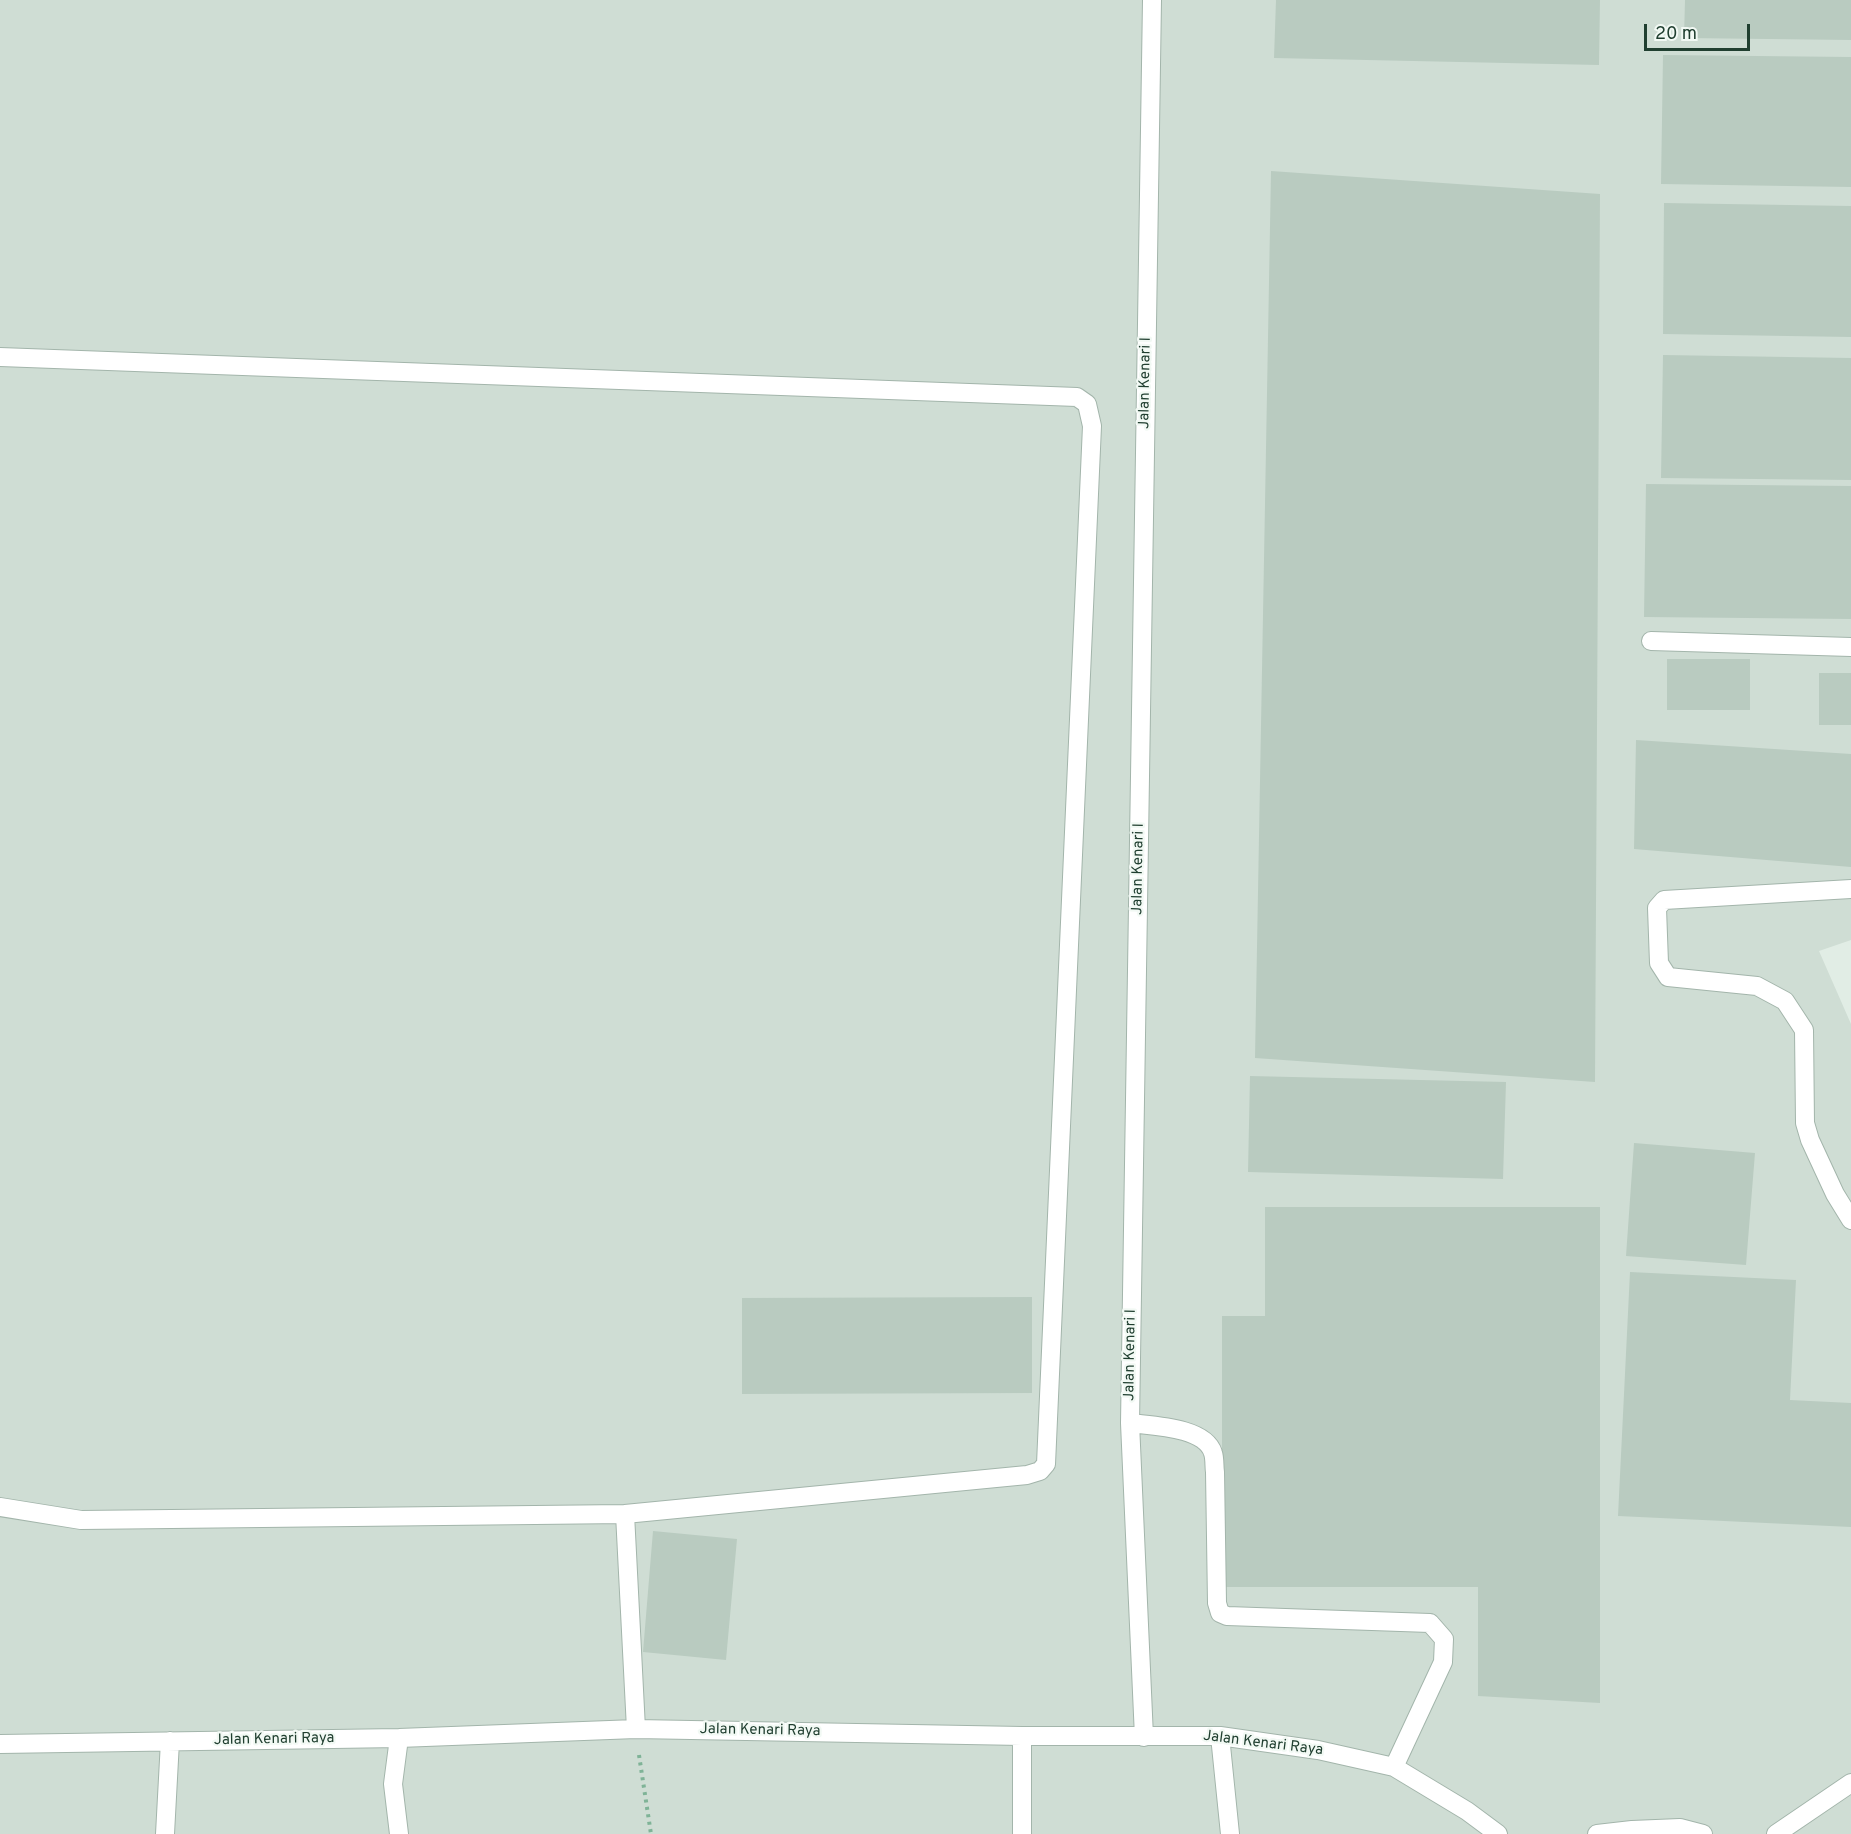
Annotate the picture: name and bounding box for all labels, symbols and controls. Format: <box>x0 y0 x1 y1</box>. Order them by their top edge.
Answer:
scale bar <box>1647 12 1754 50</box>
text: 20 m <box>1655 23 1697 46</box>
street label: Jalan Kenari I <box>1136 337 1156 429</box>
street label: Jalan Kenari I <box>1129 823 1149 915</box>
street label: Jalan Kenari I <box>1121 1309 1141 1401</box>
street label: Jalan Kenari Raya <box>699 1721 821 1741</box>
street label: Jalan Kenari Raya <box>1202 1728 1324 1760</box>
street label: Jalan Kenari Raya <box>213 1730 335 1750</box>

